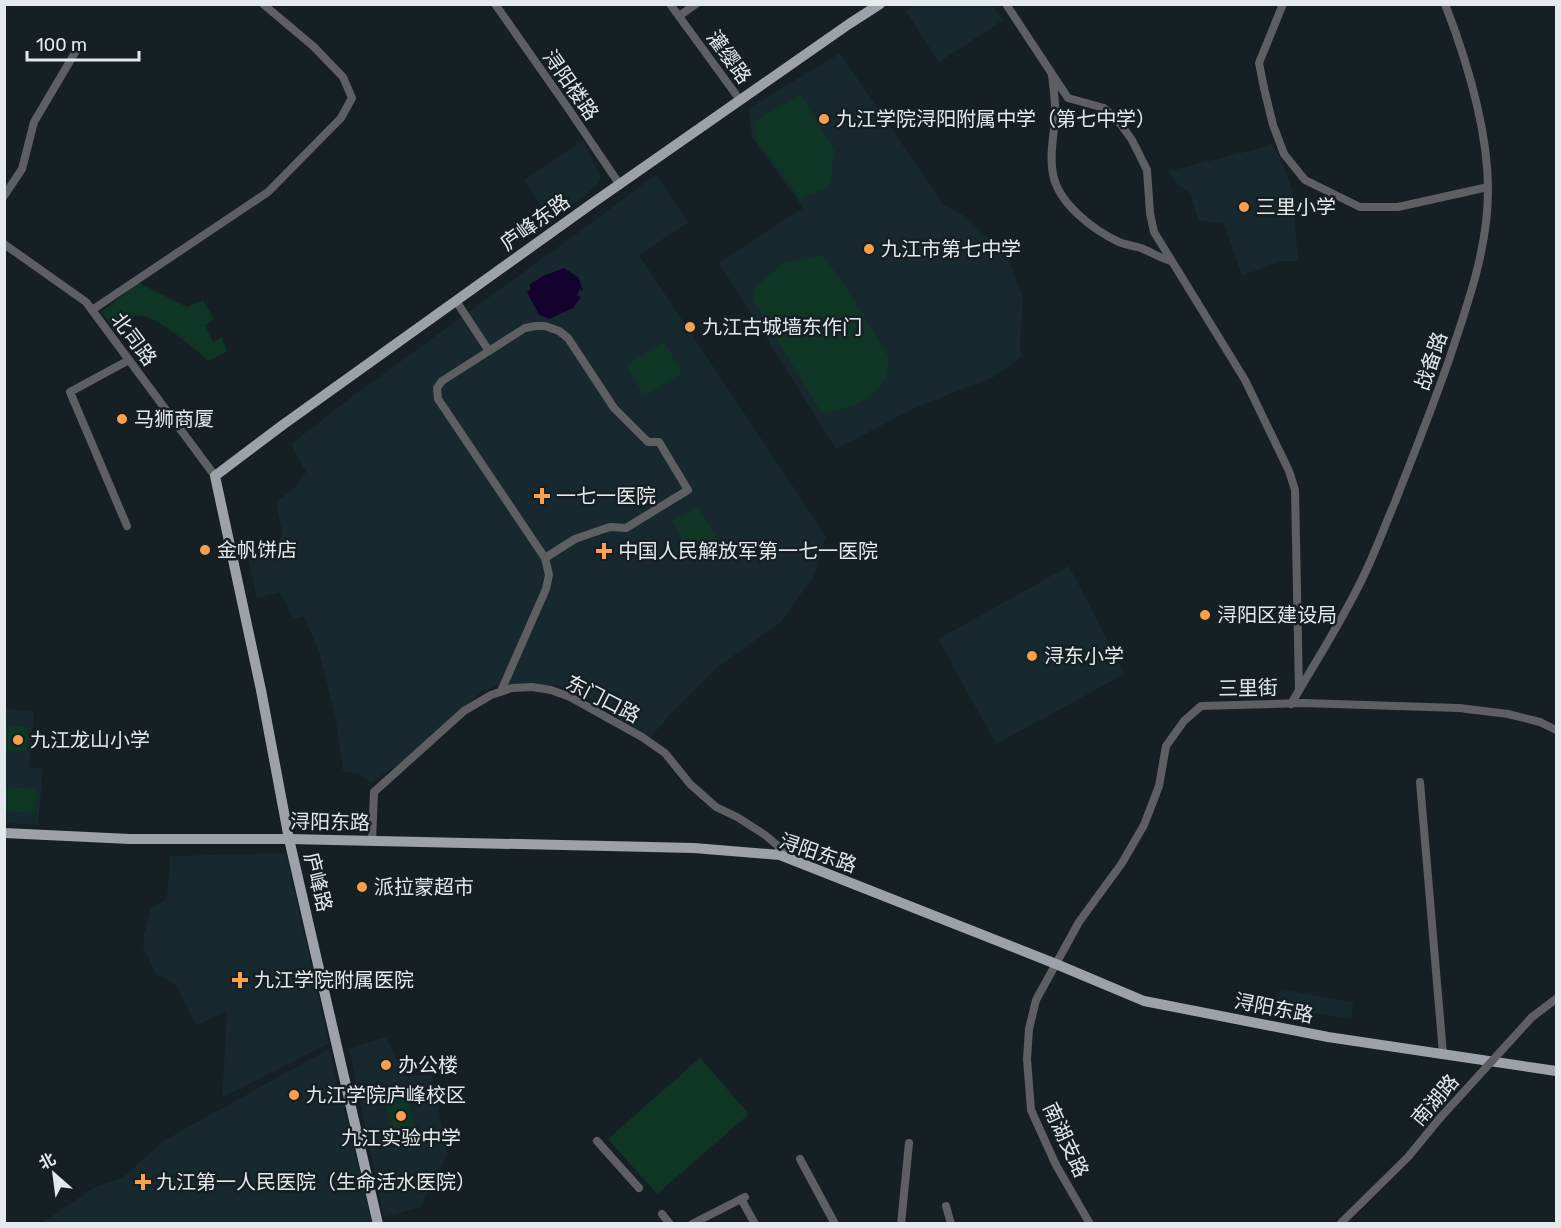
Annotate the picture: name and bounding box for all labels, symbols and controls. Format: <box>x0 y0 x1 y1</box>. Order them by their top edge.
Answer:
scale bar <box>27 24 140 62</box>
street label: 灌缨路 <box>702 26 756 88</box>
text: 100 m <box>36 34 87 56</box>
street label: 浔阳楼路 <box>538 45 604 125</box>
place label: 九江学院浔阳附属中学（第七中学） <box>836 107 1156 131</box>
marker: 九江学院浔阳附属中学（第七中学） <box>817 112 831 126</box>
street label: 庐峰东路 <box>496 189 574 255</box>
place label: 三里小学 <box>1256 195 1336 219</box>
marker: 三里小学 <box>1237 200 1251 214</box>
place label: 九江市第七中学 <box>881 237 1021 261</box>
marker: 九江市第七中学 <box>862 242 876 256</box>
street label: 北司路 <box>106 308 162 370</box>
place label: 九江古城墙东作门 <box>702 315 862 339</box>
marker: 九江古城墙东作门 <box>683 320 697 334</box>
street label: 战备路 <box>1410 329 1452 393</box>
place label: 马狮商厦 <box>134 407 214 431</box>
marker: 马狮商厦 <box>115 412 129 426</box>
place label: 一七一医院 <box>556 484 656 508</box>
marker: 一七一医院 <box>533 487 551 505</box>
place label: 金帆饼店 <box>217 538 297 562</box>
place label: 中国人民解放军第一七一医院 <box>618 539 878 563</box>
marker: 中国人民解放军第一七一医院 <box>595 542 613 560</box>
marker: 金帆饼店 <box>198 543 212 557</box>
place label: 浔阳区建设局 <box>1217 603 1337 627</box>
marker: 浔阳区建设局 <box>1198 608 1212 622</box>
place label: 浔东小学 <box>1044 644 1124 668</box>
marker: 浔东小学 <box>1025 649 1039 663</box>
street label: 东门口路 <box>562 670 644 728</box>
street label: 三里街 <box>1218 675 1278 701</box>
place label: 九江龙山小学 <box>30 728 150 752</box>
marker: 九江龙山小学 <box>11 733 25 747</box>
street label: 浔阳东路 <box>290 809 370 835</box>
street label: 浔阳东路 <box>776 829 860 877</box>
street label: 庐峰路 <box>299 850 337 914</box>
place label: 派拉蒙超市 <box>374 875 474 899</box>
marker: 派拉蒙超市 <box>355 880 369 894</box>
place label: 九江学院附属医院 <box>254 968 414 992</box>
marker: 九江学院附属医院 <box>231 971 249 989</box>
street label: 浔阳东路 <box>1232 989 1316 1027</box>
place label: 办公楼 <box>398 1053 458 1077</box>
marker: 办公楼 <box>379 1058 393 1072</box>
street label: 南湖路 <box>1406 1069 1464 1131</box>
place label: 九江学院庐峰校区 <box>306 1083 466 1107</box>
marker: 九江学院庐峰校区 <box>287 1088 301 1102</box>
street label: 南湖支路 <box>1038 1099 1094 1181</box>
marker: 九江实验中学 <box>394 1109 408 1123</box>
place label: 九江实验中学 <box>341 1126 461 1150</box>
north arrow <box>24 1144 84 1204</box>
text: 北 <box>36 1149 59 1173</box>
place label: 九江第一人民医院（生命活水医院） <box>156 1170 476 1194</box>
marker: 九江第一人民医院（生命活水医院） <box>134 1173 152 1191</box>

